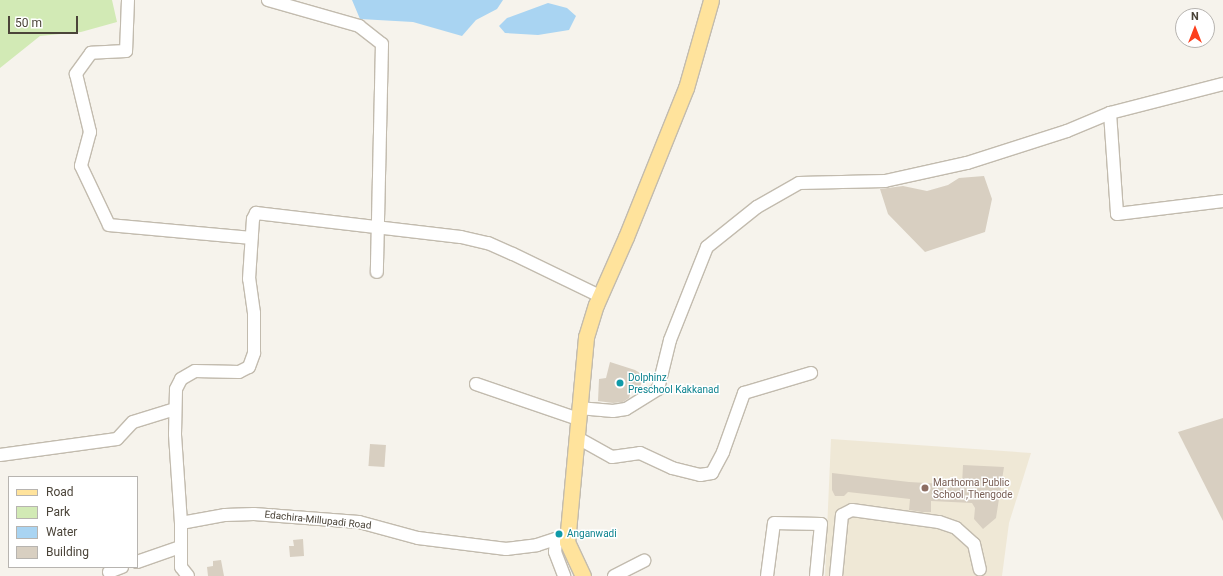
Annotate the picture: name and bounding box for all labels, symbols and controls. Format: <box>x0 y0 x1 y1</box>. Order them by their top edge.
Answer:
scale bar <box>10 8 80 34</box>
north arrow <box>1175 8 1215 48</box>
text: N <box>1191 10 1199 23</box>
text: 50 m <box>15 16 42 30</box>
place label: Dolphinz Preschool Kakkanad <box>628 371 719 394</box>
marker: Dolphinz Preschool Kakkanad <box>615 378 625 388</box>
legend <box>8 476 138 568</box>
place label: Marthoma Public School ,Thengode <box>933 476 1013 500</box>
marker: Marthoma Public School ,Thengode <box>920 483 930 493</box>
text: Road <box>46 485 74 499</box>
text: Park <box>46 505 70 519</box>
street label: Edachira-Millupadi Road <box>264 508 372 532</box>
text: Water <box>46 525 77 539</box>
place label: Anganwadi <box>567 528 617 540</box>
marker: Anganwadi <box>554 529 564 539</box>
text: Building <box>46 545 89 559</box>

